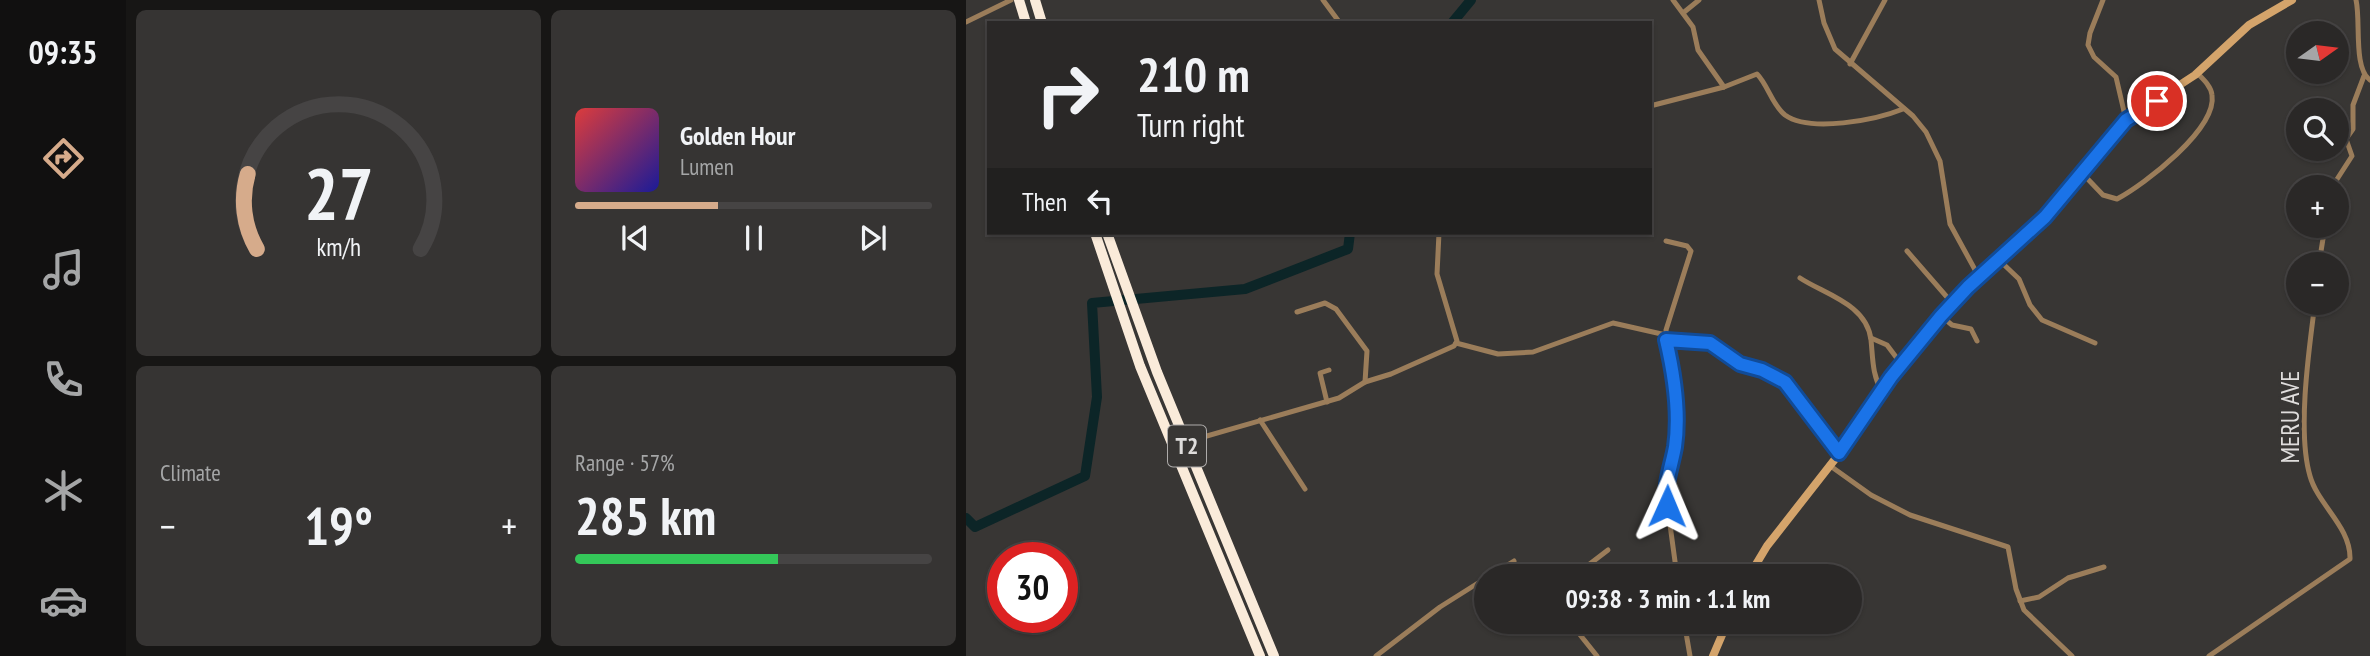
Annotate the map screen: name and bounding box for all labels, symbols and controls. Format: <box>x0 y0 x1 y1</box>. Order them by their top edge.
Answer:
north arrow <box>2286 21 2348 84</box>
map controls <box>2286 21 2349 315</box>
text: 09:35 <box>28 31 98 73</box>
text: 210 m <box>1137 42 1250 106</box>
icon: right <box>1022 49 1113 140</box>
pin <box>2127 71 2187 131</box>
icon: arrive <box>2138 82 2176 120</box>
button: search <box>2286 98 2349 161</box>
text: Turn right <box>1137 104 1245 146</box>
text: Golden Hour <box>680 119 795 152</box>
icon: directions <box>39 134 88 183</box>
text: 27 <box>304 145 373 239</box>
text: Lumen <box>680 152 734 181</box>
button: + <box>2286 175 2349 238</box>
icon: left <box>1081 182 1119 220</box>
text: Then <box>1022 185 1067 218</box>
icon: previous <box>616 219 654 257</box>
icon: pause <box>735 219 773 257</box>
icon: next <box>854 219 892 257</box>
text: km/h <box>316 231 361 263</box>
icon: music <box>39 245 88 294</box>
button: − <box>2286 252 2349 315</box>
icon: phone <box>39 355 88 404</box>
street label: MERU AVE <box>2273 370 2306 464</box>
road number: T2 <box>1168 426 1206 466</box>
text: Range · 57% <box>575 448 675 477</box>
text: Climate <box>160 458 221 487</box>
icon: climate <box>39 466 88 515</box>
position arrow <box>1630 469 1704 543</box>
text: 285 km <box>575 482 716 549</box>
text: 19° <box>304 492 373 559</box>
text: − <box>160 501 176 550</box>
text: + <box>501 501 517 550</box>
speed limit sign: 30 <box>987 542 1078 633</box>
icon: car <box>39 576 88 625</box>
text: 09:38 · 3 min · 1.1 km <box>1566 582 1770 615</box>

